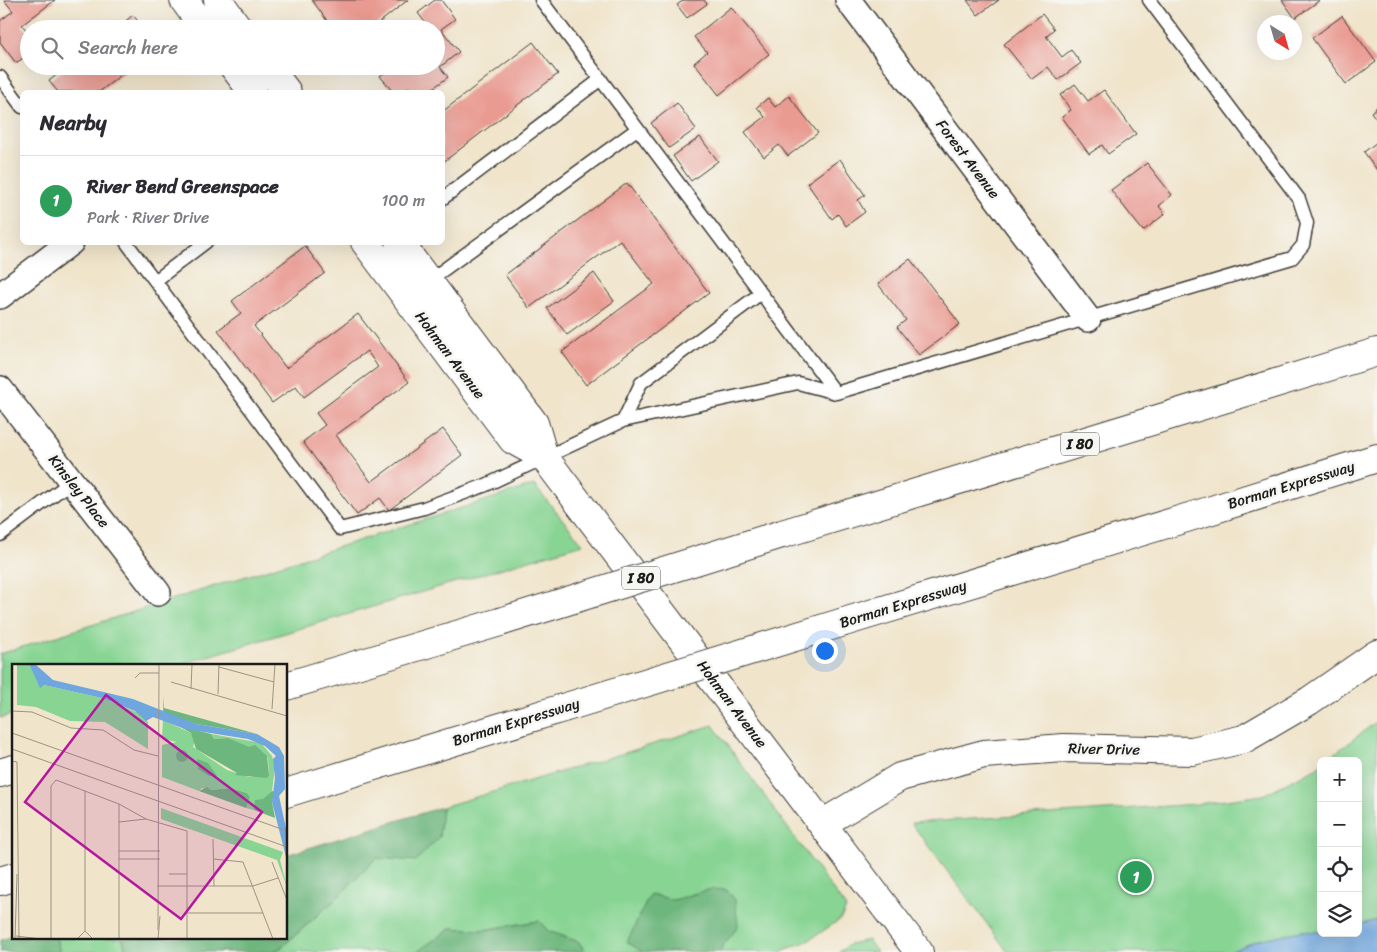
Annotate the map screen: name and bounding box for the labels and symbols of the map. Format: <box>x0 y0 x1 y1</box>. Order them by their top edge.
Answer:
north arrow <box>1257 15 1302 60</box>
street label: Forest Avenue <box>929 113 1007 205</box>
street label: Hohman Avenue <box>408 305 492 405</box>
road number: I 80 <box>1061 432 1099 456</box>
street label: Kinsley Place <box>42 448 117 534</box>
street label: Borman Expressway <box>1224 453 1358 517</box>
road number: I 80 <box>622 566 660 590</box>
street label: Borman Expressway <box>836 572 970 636</box>
your location <box>812 638 838 664</box>
street label: Hohman Avenue <box>690 654 774 754</box>
inset map <box>12 664 288 940</box>
street label: Borman Expressway <box>449 690 583 754</box>
street label: River Drive <box>1068 735 1140 763</box>
pin: 1 <box>1120 858 1152 896</box>

